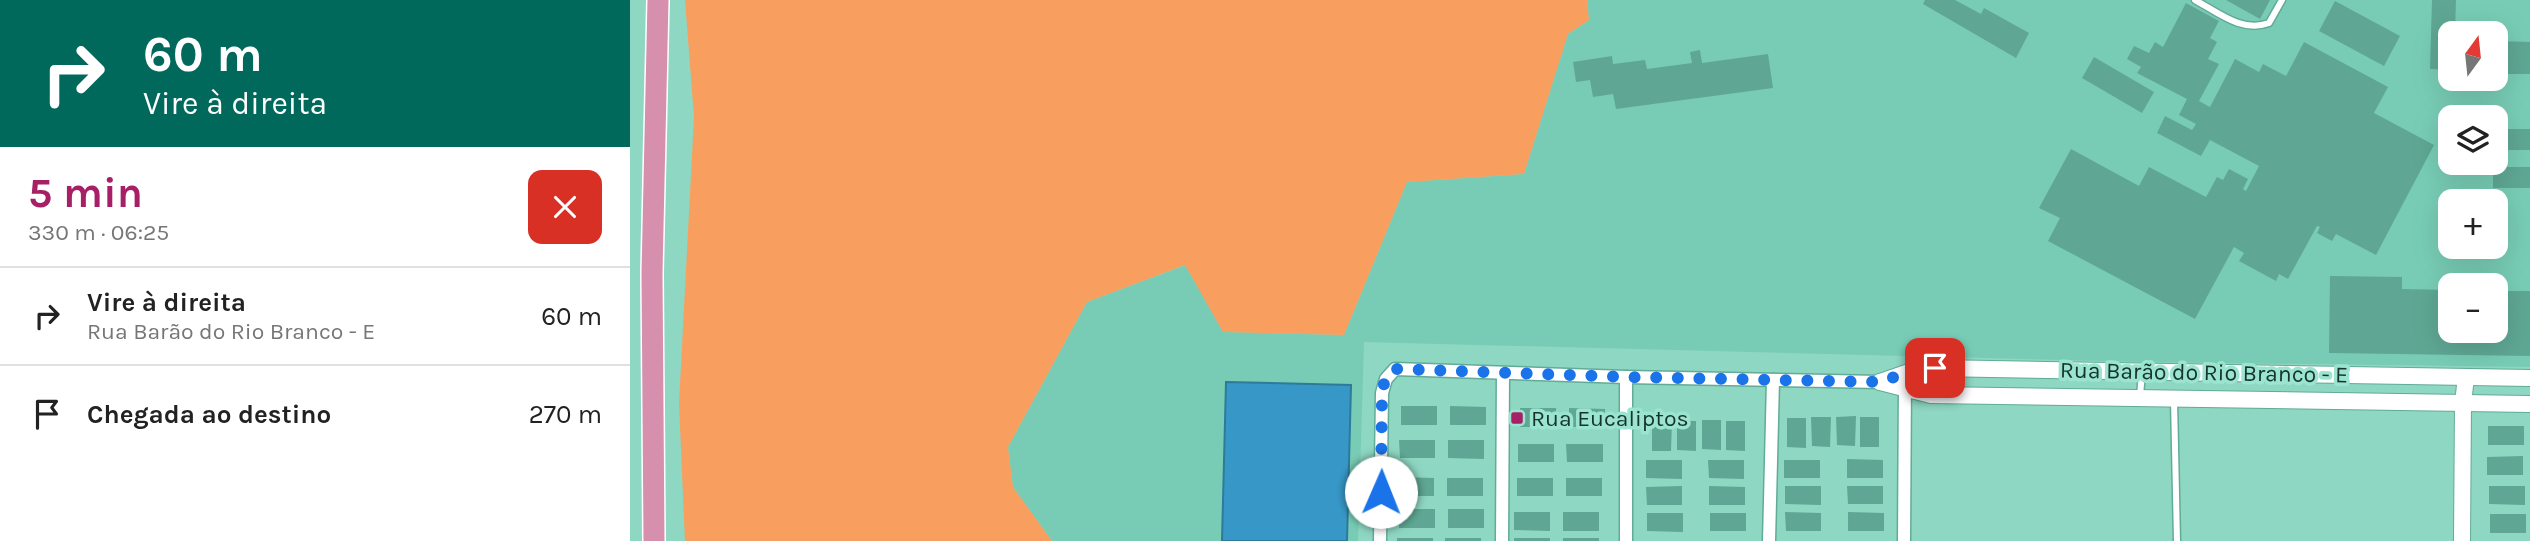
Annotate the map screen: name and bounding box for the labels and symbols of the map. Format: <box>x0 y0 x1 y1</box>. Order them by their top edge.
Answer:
north arrow <box>2438 21 2508 91</box>
pin <box>1905 338 1965 398</box>
street label: Rua Barão do Rio Branco - E <box>2060 356 2348 389</box>
place label: Rua Eucaliptos <box>1531 405 1689 432</box>
marker: Rua Eucaliptos <box>1509 410 1525 426</box>
position arrow <box>1344 455 1418 529</box>

